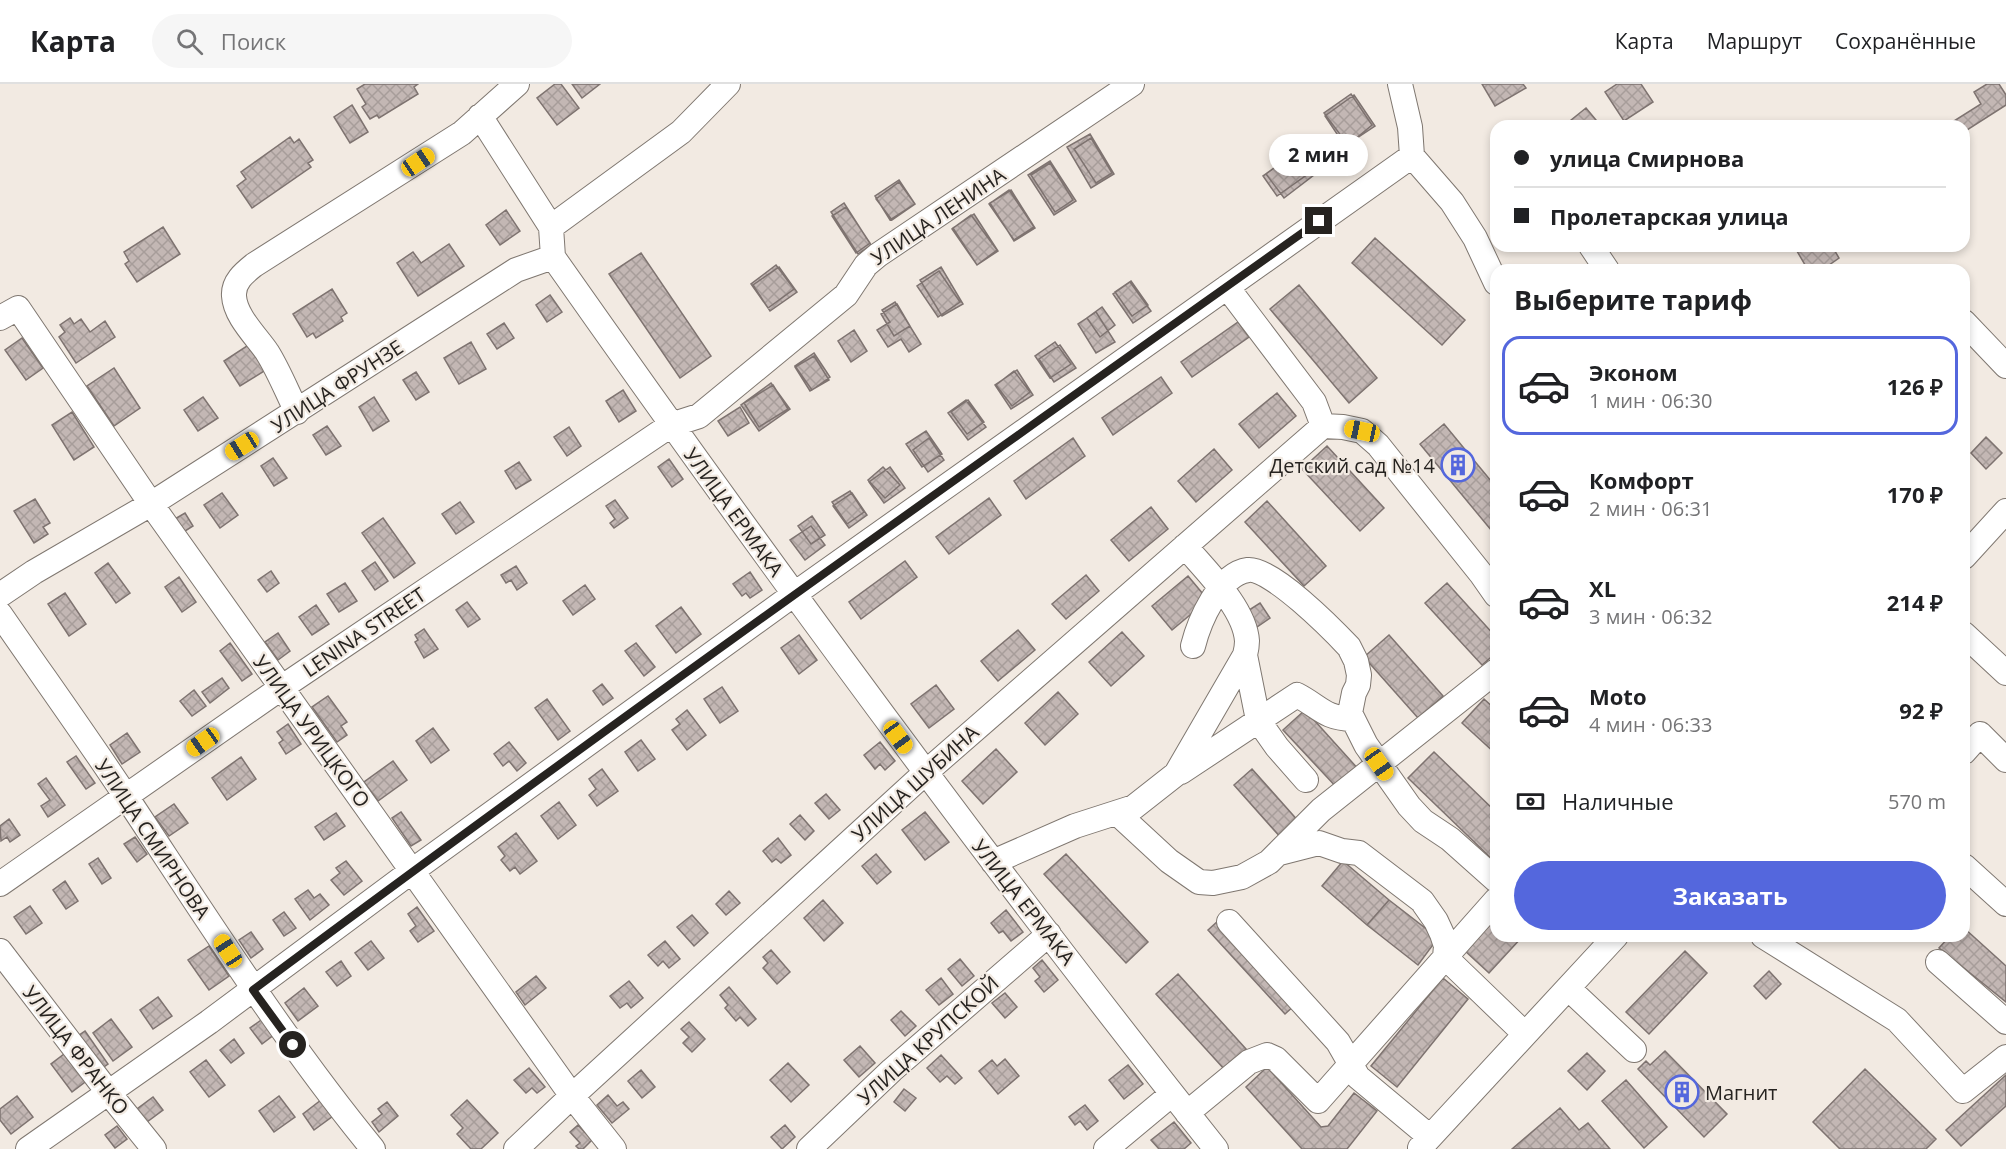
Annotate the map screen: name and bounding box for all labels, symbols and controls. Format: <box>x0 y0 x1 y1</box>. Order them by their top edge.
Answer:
search box <box>152 14 572 68</box>
text: Карта <box>30 22 116 60</box>
icon: search <box>173 25 206 58</box>
text: Поиск <box>221 26 286 56</box>
text: Карта <box>1615 27 1674 55</box>
text: Маршрут <box>1707 27 1802 55</box>
text: Сохранённые <box>1835 27 1976 55</box>
callout: 2 мин <box>1270 134 1368 176</box>
text: 2 мин <box>1288 141 1349 168</box>
text: улица Смирнова <box>1550 143 1744 173</box>
car <box>398 144 438 180</box>
street label: УЛИЦА ЛЕНИНА <box>865 161 1011 271</box>
text: Пролетарская улица <box>1550 201 1788 231</box>
route end <box>1305 207 1332 234</box>
text: Выберите тариф <box>1514 281 1752 318</box>
street label: УЛИЦА ФРУНЗЕ <box>266 333 408 439</box>
text: Эконом <box>1589 357 1678 387</box>
icon: car <box>1517 359 1571 413</box>
text: 126 ₽ <box>1887 371 1943 401</box>
text: 1 мин · 06:30 <box>1589 387 1712 414</box>
car <box>1343 418 1381 444</box>
car <box>222 429 262 463</box>
street label: УЛИЦА ЕРМАКА <box>678 442 790 582</box>
building icon: Детский сад №14 <box>1440 447 1476 483</box>
place label: Детский сад №14 <box>1270 452 1436 479</box>
text: Комфорт <box>1589 465 1694 495</box>
icon: car <box>1517 467 1571 521</box>
text: 170 ₽ <box>1887 479 1943 509</box>
text: 2 мин · 06:31 <box>1589 495 1712 522</box>
text: XL <box>1589 573 1616 603</box>
icon: car <box>1517 575 1571 629</box>
street label: LENINA STREET <box>297 581 431 683</box>
text: 214 ₽ <box>1887 587 1943 617</box>
text: 3 мин · 06:32 <box>1589 603 1712 630</box>
street label: УЛИЦА УРИЦКОГО <box>248 649 376 813</box>
text: Moto <box>1589 681 1647 711</box>
icon: car <box>1517 683 1571 737</box>
text: 92 ₽ <box>1899 695 1943 725</box>
text: 4 мин · 06:33 <box>1589 711 1712 738</box>
car <box>880 717 916 757</box>
street label: УЛИЦА ШУБИНА <box>846 719 984 847</box>
car <box>183 724 223 760</box>
car <box>1361 744 1397 784</box>
street label: УЛИЦА СМИРНОВА <box>89 754 217 925</box>
icon: cash <box>1514 785 1547 818</box>
text: Наличные <box>1562 786 1674 816</box>
text: 570 m <box>1888 788 1946 815</box>
street label: УЛИЦА ЕРМАКА <box>966 833 1082 971</box>
button: Заказать <box>1514 861 1946 930</box>
car <box>211 931 245 971</box>
street label: УЛИЦА КРУПСКОЙ <box>852 969 1004 1111</box>
street label: УЛИЦА ФРАНКО <box>17 980 135 1120</box>
route start <box>279 1031 306 1058</box>
building icon: Магнит <box>1664 1074 1700 1110</box>
place label: Магнит <box>1705 1079 1778 1106</box>

